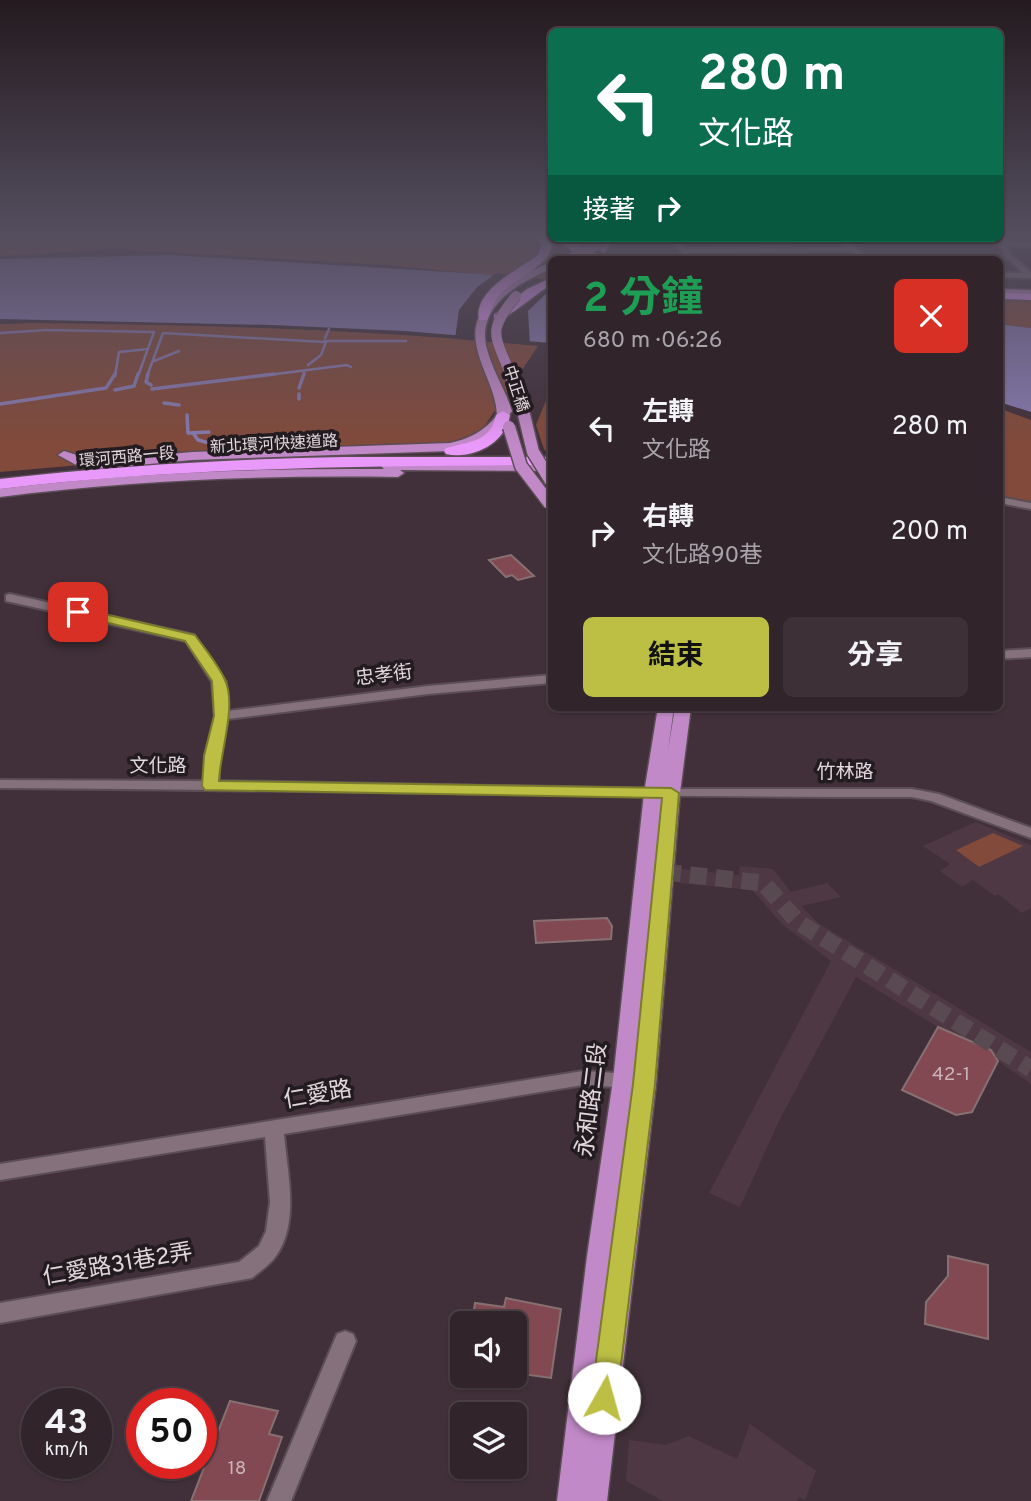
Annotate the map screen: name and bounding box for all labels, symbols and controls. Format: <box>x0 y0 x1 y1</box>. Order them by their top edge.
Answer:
text: 280 m <box>698 46 845 108</box>
icon: left <box>583 56 674 147</box>
text: 文化路 <box>698 116 794 156</box>
icon: right <box>649 189 687 227</box>
text: 接著 <box>583 195 635 228</box>
text: 2 分鐘 <box>583 274 703 327</box>
button: close <box>894 279 968 353</box>
text: 680 m · 06:26 <box>583 327 723 356</box>
street label: 中正橋 <box>498 363 532 415</box>
text: 左轉 <box>642 397 694 430</box>
icon: left <box>583 409 621 447</box>
text: 280 m <box>892 411 968 444</box>
street label: 新北環河快速道路 <box>210 432 338 458</box>
text: 文化路 <box>642 437 711 466</box>
street label: 環河西路一段 <box>78 444 176 472</box>
text: 右轉 <box>642 502 694 535</box>
icon: right <box>583 514 621 552</box>
text: 200 m <box>891 516 968 549</box>
text: 文化路90巷 <box>642 542 762 571</box>
pin <box>48 582 108 642</box>
icon: arrive <box>59 593 97 631</box>
button: 結束 <box>583 617 769 697</box>
button: 分享 <box>783 617 968 697</box>
street label: 忠孝街 <box>354 661 414 691</box>
street label: 文化路 <box>129 755 187 779</box>
street label: 竹林路 <box>816 761 874 785</box>
street label: 永和路二段 <box>572 1041 614 1159</box>
house number: 42-1 <box>932 1063 970 1087</box>
street label: 仁愛路 <box>282 1076 354 1116</box>
street label: 仁愛路31巷2弄 <box>41 1239 195 1293</box>
map controls <box>450 1311 527 1479</box>
button: sound <box>450 1311 527 1388</box>
position arrow <box>567 1361 641 1435</box>
speed limit sign: 50 <box>126 1388 217 1479</box>
text: 43 <box>45 1402 88 1446</box>
button: layers <box>450 1402 527 1479</box>
text: km/h <box>45 1439 88 1462</box>
house number: 18 <box>228 1457 246 1481</box>

